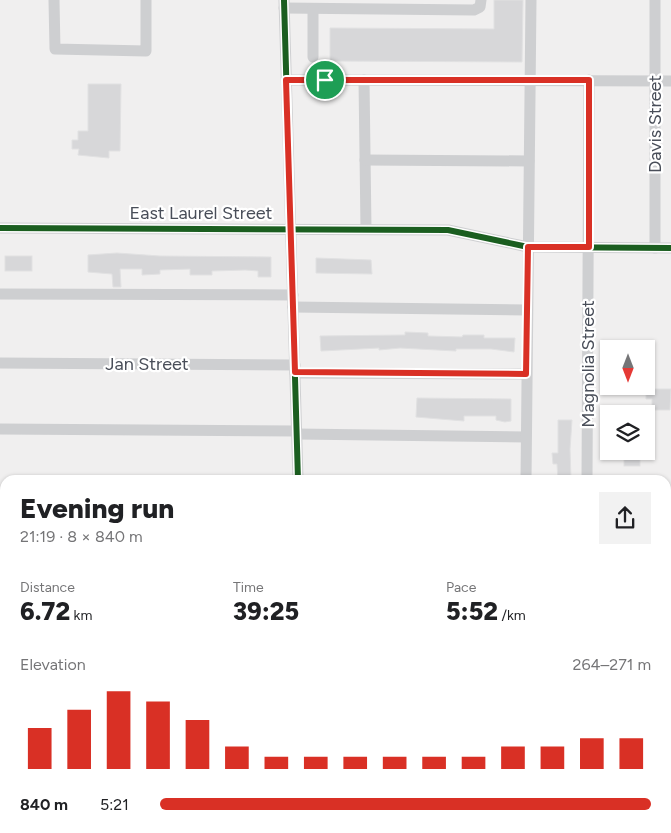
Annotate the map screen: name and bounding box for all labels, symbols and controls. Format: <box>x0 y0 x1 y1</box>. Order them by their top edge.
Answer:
pin <box>304 59 346 101</box>
icon: arrive <box>311 66 339 94</box>
street label: Davis Street <box>644 75 666 173</box>
street label: East Laurel Street <box>130 202 273 224</box>
street label: Magnolia Street <box>577 300 599 428</box>
north arrow <box>600 340 655 395</box>
map controls <box>600 340 655 460</box>
street label: Jan Street <box>105 353 189 375</box>
button: layers <box>600 405 655 460</box>
text: Evening run <box>20 491 174 525</box>
button: share <box>599 492 651 544</box>
text: 21:19 · 8 × 840 m <box>20 527 143 546</box>
text: Distance <box>20 579 75 596</box>
text: Time <box>233 579 264 596</box>
text: Pace <box>446 579 476 596</box>
text: 6.72 <box>20 596 70 626</box>
text: 39:25 <box>233 596 299 626</box>
text: 5:52 <box>446 596 498 626</box>
text: km <box>70 607 92 624</box>
text: /km <box>498 607 526 624</box>
text: Elevation <box>20 655 86 674</box>
text: 264–271 m <box>573 655 651 674</box>
text: 840 m <box>20 795 68 814</box>
text: 5:21 <box>100 795 129 814</box>

